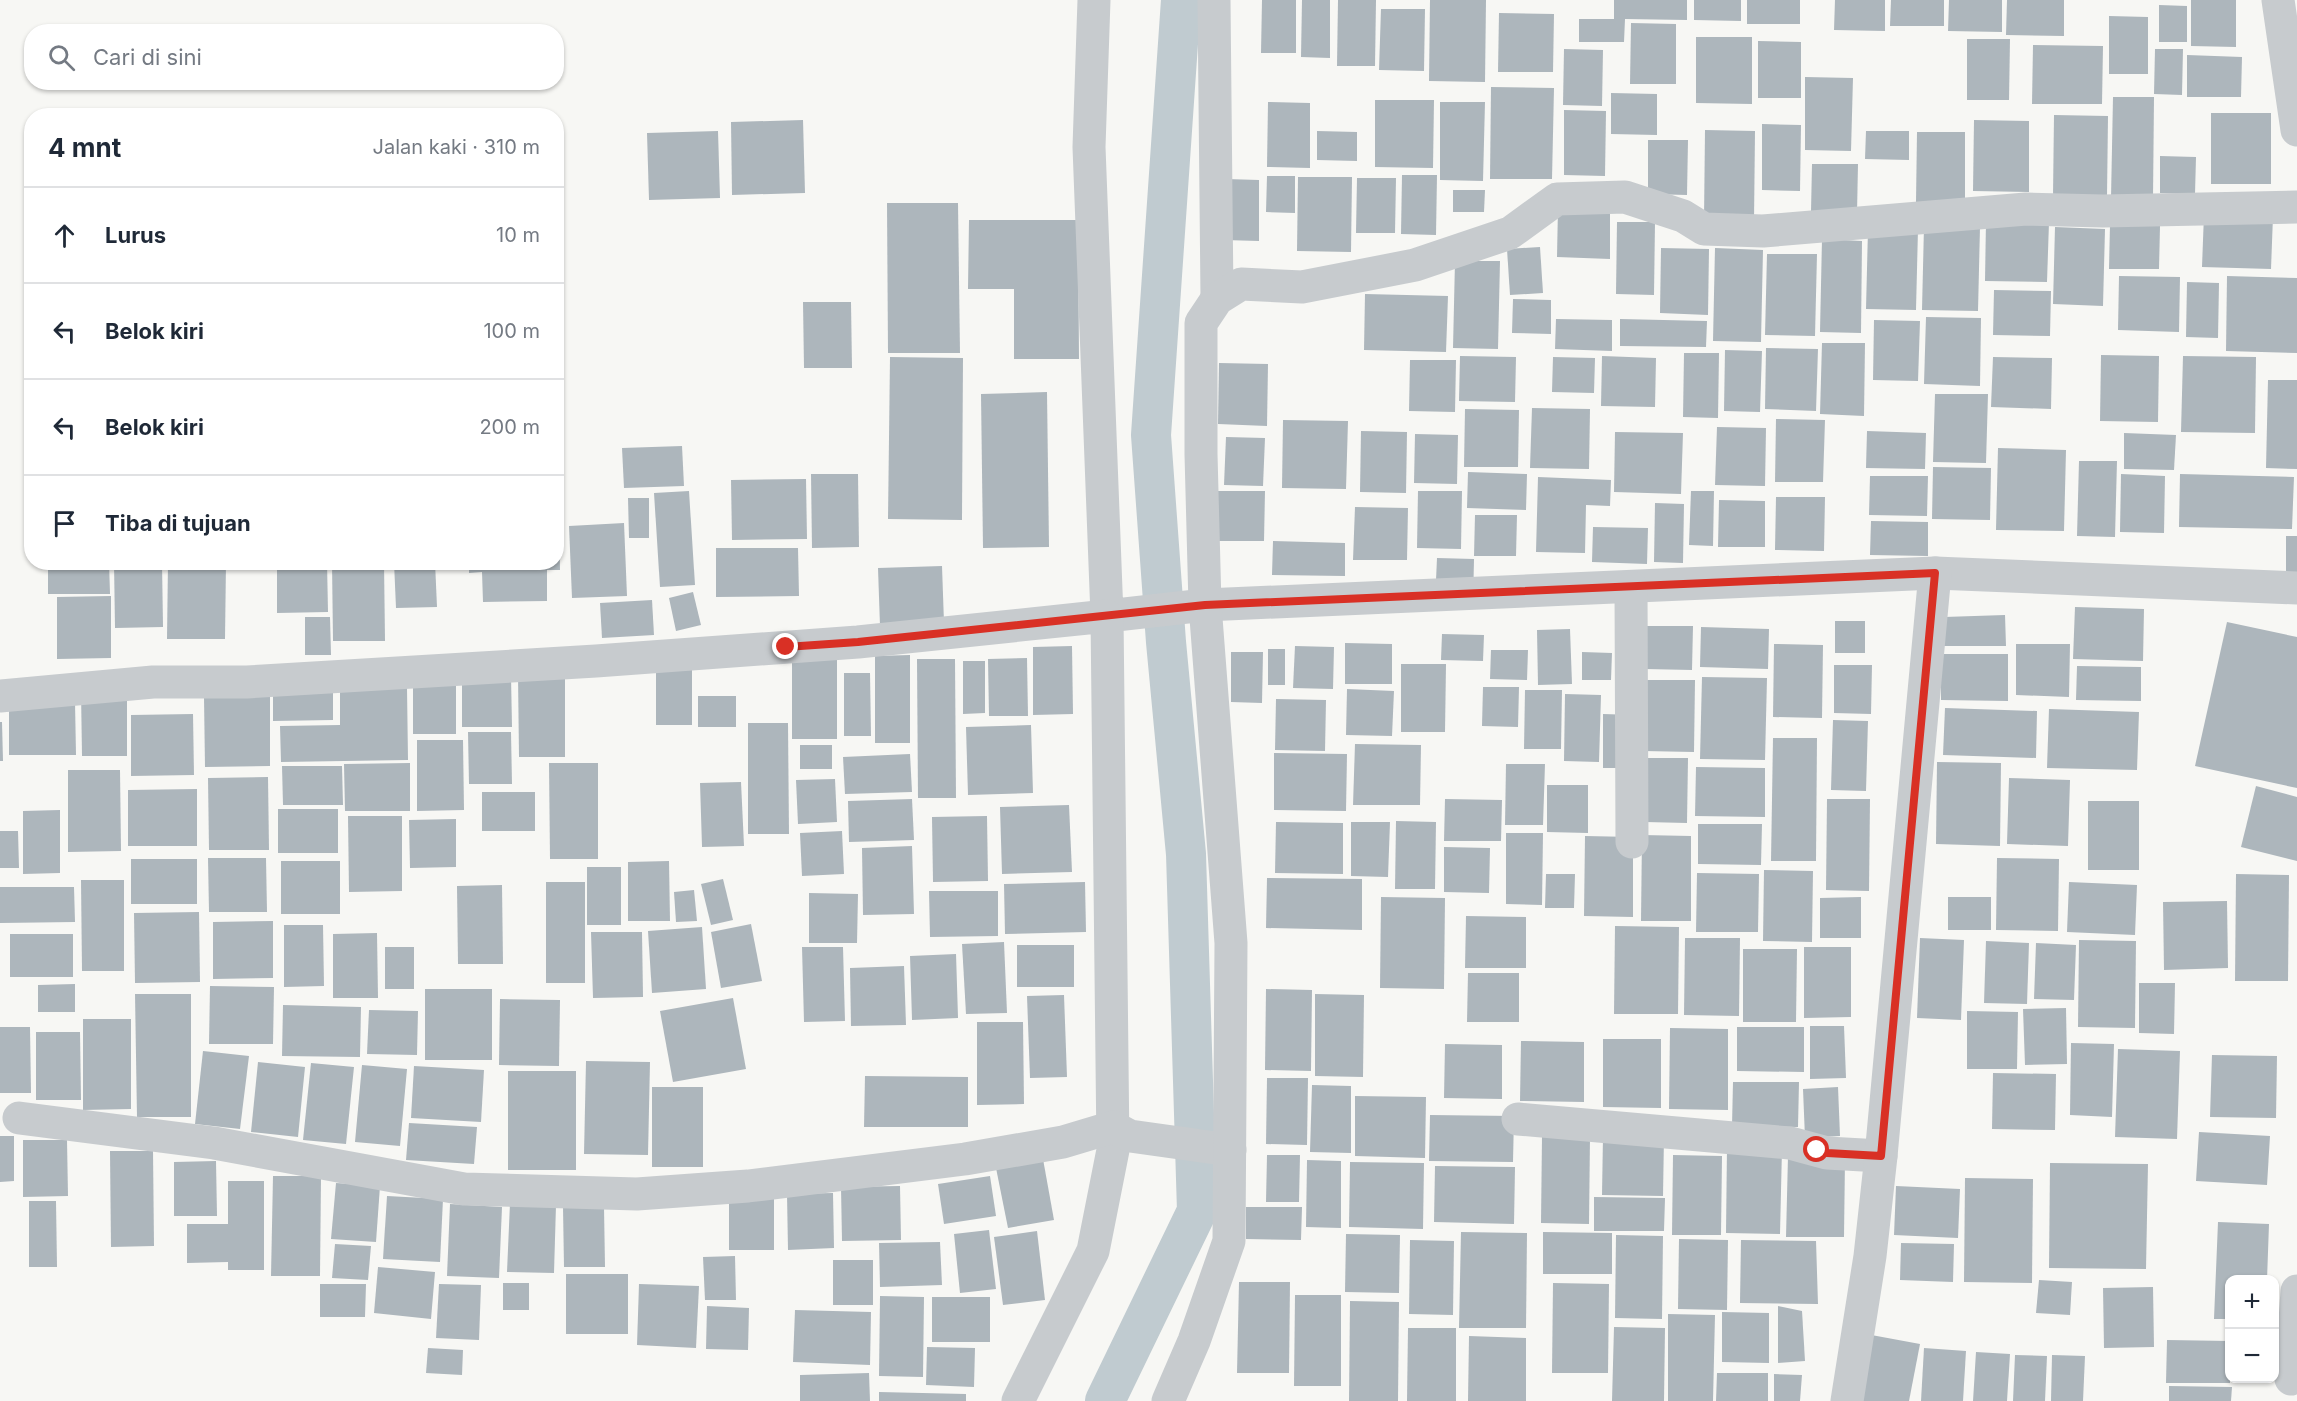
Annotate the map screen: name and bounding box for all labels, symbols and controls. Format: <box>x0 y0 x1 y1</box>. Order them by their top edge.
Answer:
search box <box>24 24 564 90</box>
icon: search <box>45 41 78 74</box>
text: Cari di sini <box>93 44 202 70</box>
text: 4 mnt <box>48 132 121 163</box>
text: Jalan kaki · 310 m <box>373 135 540 159</box>
icon: ahead <box>48 219 81 252</box>
text: Lurus <box>105 222 166 248</box>
text: 10 m <box>496 223 540 247</box>
icon: left <box>48 315 81 348</box>
text: Belok kiri <box>105 318 204 344</box>
text: 100 m <box>483 319 540 343</box>
icon: left <box>48 411 81 444</box>
text: Belok kiri <box>105 414 204 440</box>
text: 200 m <box>479 415 540 439</box>
icon: arrive <box>48 507 81 540</box>
text: Tiba di tujuan <box>105 510 251 536</box>
route end <box>772 633 798 659</box>
route start <box>1803 1136 1829 1162</box>
map controls <box>2225 1275 2279 1383</box>
button: + <box>2225 1275 2279 1329</box>
button: − <box>2225 1329 2279 1383</box>

